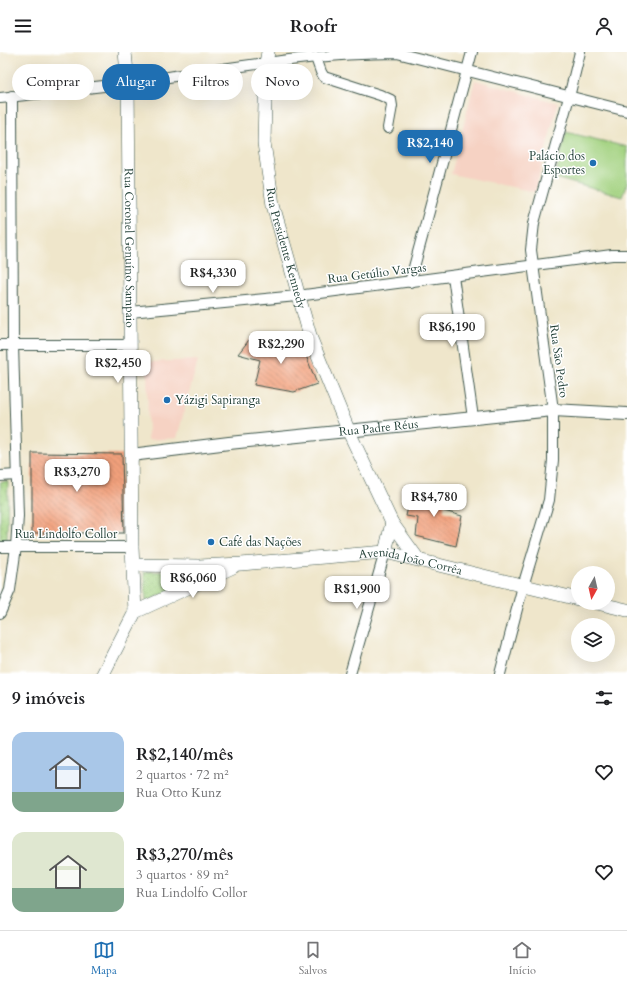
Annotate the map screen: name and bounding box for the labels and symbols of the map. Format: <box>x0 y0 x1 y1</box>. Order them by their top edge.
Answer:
pin: R$2,140 <box>393 130 467 164</box>
place label: Palácio dos Esportes <box>529 148 585 178</box>
marker: Palácio dos Esportes <box>588 158 598 168</box>
street label: Rua Coronel Genuíno Sampaio <box>121 168 138 328</box>
street label: Rua Presidente Kennedy <box>263 187 310 311</box>
street label: Rua Getúlio Vargas <box>327 259 427 287</box>
pin: R$4,330 <box>176 260 250 294</box>
pin: R$6,190 <box>415 314 489 348</box>
street label: Rua São Pedro <box>546 323 572 399</box>
pin: R$2,290 <box>244 331 318 365</box>
pin: R$2,450 <box>81 350 155 384</box>
place label: Yázigi Sapiranga <box>175 392 261 408</box>
marker: Yázigi Sapiranga <box>162 395 172 405</box>
street label: Rua Padre Réus <box>338 416 419 440</box>
pin: R$3,270 <box>40 459 114 493</box>
pin: R$4,780 <box>397 484 471 518</box>
street label: Rua Lindolfo Collor <box>15 526 118 542</box>
place label: Café das Nações <box>219 534 301 550</box>
marker: Café das Nações <box>206 537 216 547</box>
street label: Avenida João Corrêa <box>358 544 465 579</box>
pin: R$6,060 <box>156 565 230 599</box>
north arrow <box>571 566 615 610</box>
pin: R$1,900 <box>320 576 394 610</box>

